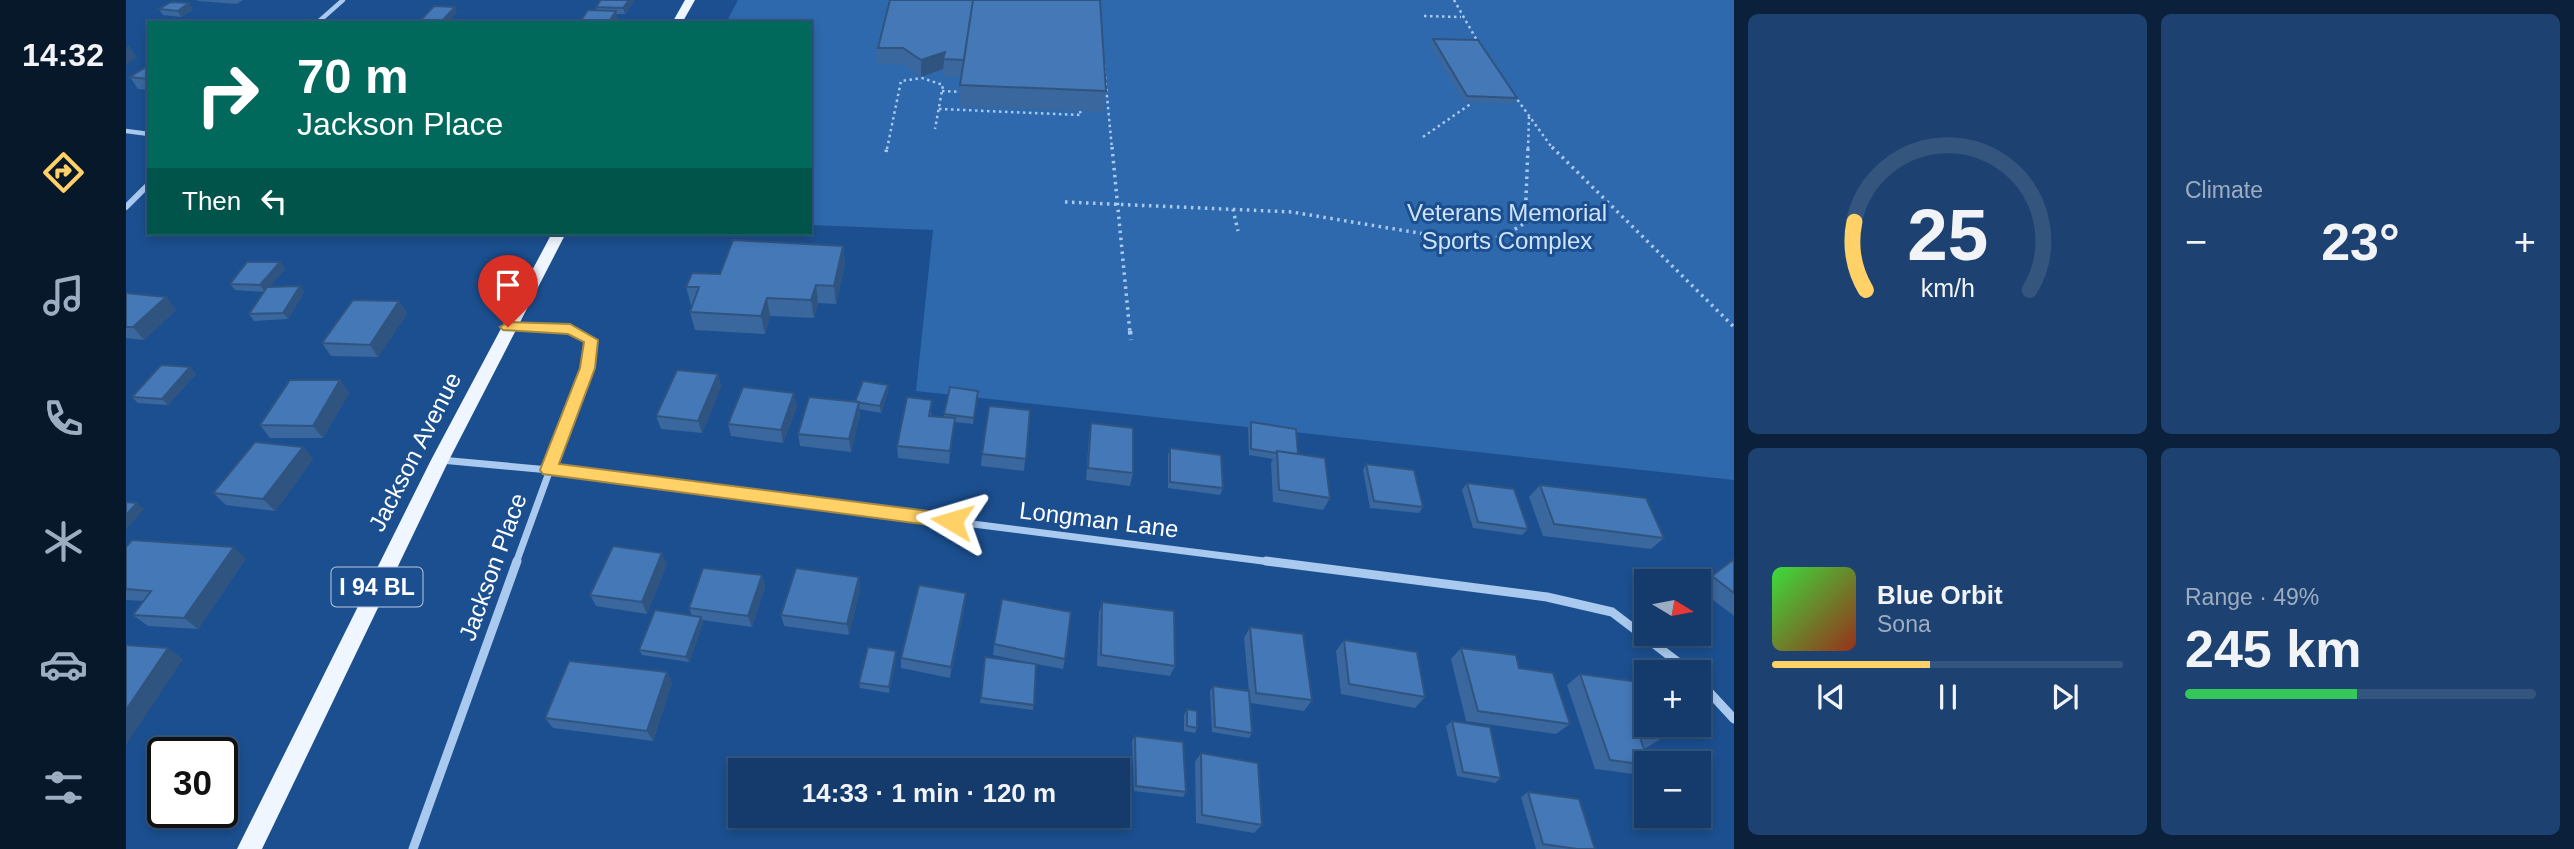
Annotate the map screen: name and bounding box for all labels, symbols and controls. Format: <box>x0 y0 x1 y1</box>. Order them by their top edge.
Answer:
text: 14:32 <box>22 37 104 73</box>
icon: right <box>182 49 273 140</box>
text: 70 m <box>297 49 409 103</box>
text: Jackson Place <box>297 106 503 142</box>
icon: directions <box>39 148 88 197</box>
text: Climate <box>2185 177 2263 203</box>
icon: left <box>255 182 293 220</box>
text: Then <box>182 186 241 216</box>
text: 25 <box>1907 194 1988 275</box>
park label: Veterans Memorial Sports Complex <box>1407 199 1607 254</box>
text: 23° <box>2321 213 2400 271</box>
text: − <box>2185 221 2207 263</box>
text: + <box>2514 221 2536 263</box>
pin <box>478 255 538 327</box>
icon: arrive <box>489 266 527 304</box>
icon: music <box>39 271 88 320</box>
text: km/h <box>1920 274 1975 302</box>
street label: Jackson Avenue <box>363 368 466 536</box>
icon: phone <box>39 394 88 443</box>
position arrow <box>915 484 989 558</box>
street label: Jackson Place <box>453 490 532 644</box>
street label: Longman Lane <box>1018 496 1180 543</box>
icon: climate <box>39 517 88 566</box>
road number: I 94 BL <box>331 568 422 607</box>
north arrow <box>1634 569 1712 646</box>
map controls <box>1634 569 1711 828</box>
text: Blue Orbit <box>1877 580 2003 610</box>
text: Range · 49% <box>2185 584 2319 610</box>
text: Sona <box>1877 611 1931 637</box>
text: 245 km <box>2185 620 2361 678</box>
icon: car <box>39 640 88 689</box>
button: + <box>1634 660 1711 737</box>
icon: previous <box>1812 678 1850 716</box>
icon: pause <box>1929 678 1967 716</box>
icon: next <box>2046 678 2084 716</box>
speed limit sign: 30 <box>147 737 238 828</box>
button: − <box>1634 751 1711 828</box>
icon: filters <box>39 763 88 812</box>
text: 14:33 · 1 min · 120 m <box>802 778 1056 808</box>

